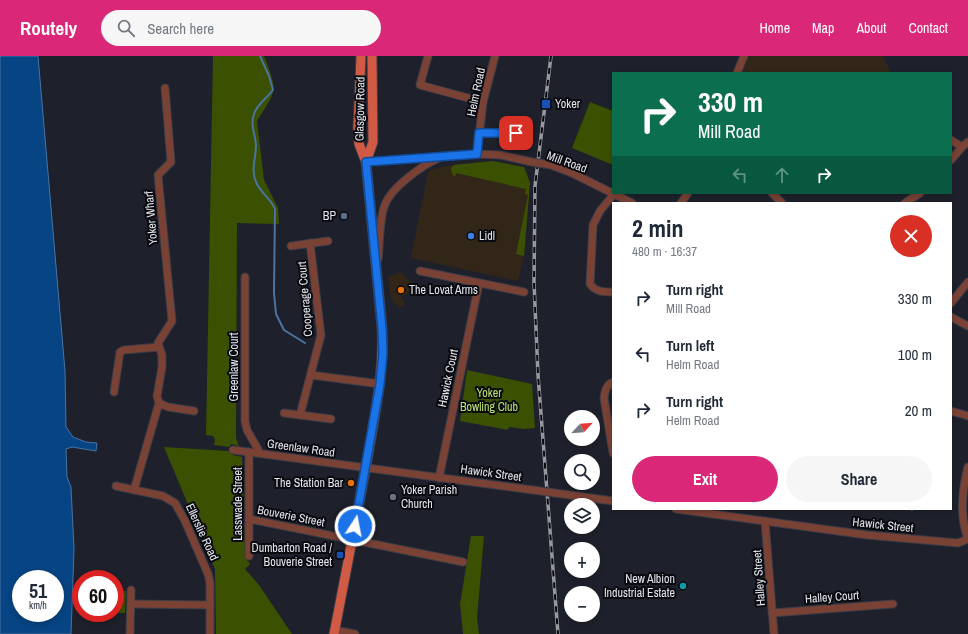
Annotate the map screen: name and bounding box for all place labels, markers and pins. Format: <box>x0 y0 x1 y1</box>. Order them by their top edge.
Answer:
place label: Yoker <box>555 96 581 112</box>
marker: Yoker <box>540 98 552 110</box>
pin <box>499 116 533 150</box>
place label: BP <box>323 208 336 224</box>
marker: BP <box>339 211 349 221</box>
place label: Lidl <box>479 228 495 244</box>
marker: Lidl <box>466 231 476 241</box>
place label: The Lovat Arms <box>409 282 478 298</box>
marker: The Lovat Arms <box>396 285 406 295</box>
place label: The Station Bar <box>274 475 344 491</box>
marker: The Station Bar <box>346 478 356 488</box>
place label: Yoker Parish Church <box>401 482 457 512</box>
marker: Yoker Parish Church <box>388 492 398 502</box>
place label: Dumbarton Road / Bouverie Street <box>252 540 332 570</box>
marker: Dumbarton Road / Bouverie Street <box>335 550 345 560</box>
place label: New Albion Industrial Estate <box>604 571 675 601</box>
marker: New Albion Industrial Estate <box>678 581 688 591</box>

